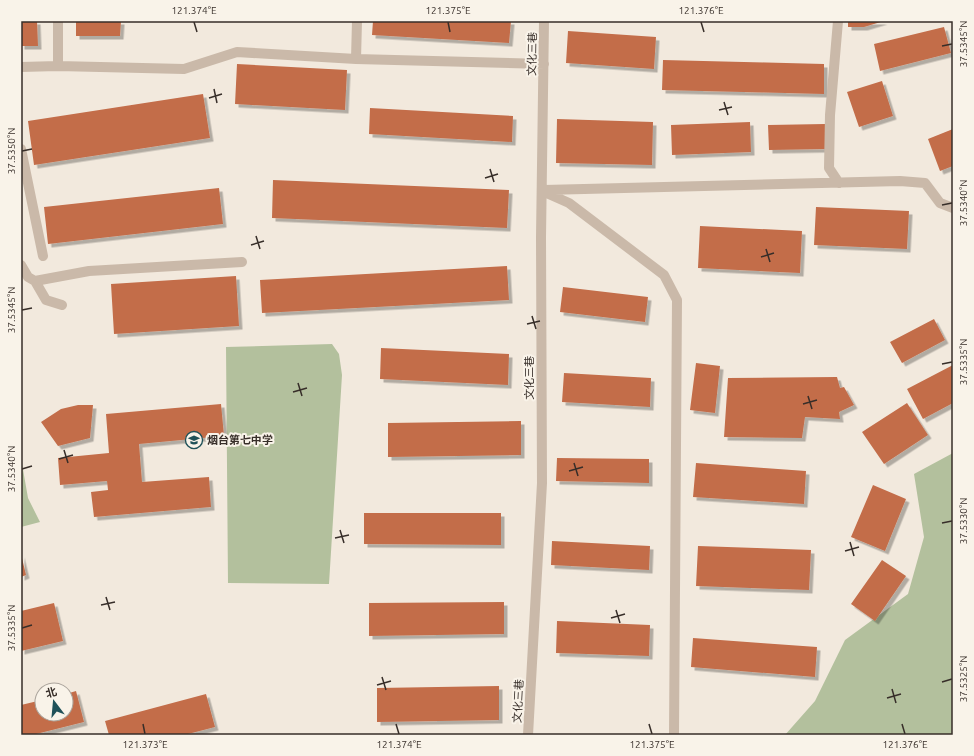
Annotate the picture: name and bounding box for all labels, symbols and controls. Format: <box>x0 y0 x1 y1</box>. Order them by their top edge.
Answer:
text: 121.374°E <box>171 5 217 16</box>
text: 121.375°E <box>425 5 471 16</box>
text: 121.376°E <box>678 5 724 16</box>
text: 37.5345°N <box>958 21 969 67</box>
street label: 文化三巷 <box>526 32 538 76</box>
text: 37.5350°N <box>6 128 17 174</box>
text: 37.5340°N <box>958 180 969 226</box>
text: 37.5345°N <box>6 287 17 333</box>
text: 37.5335°N <box>958 339 969 385</box>
street label: 文化三巷 <box>523 356 535 400</box>
school or university icon: 烟台第七中学 <box>184 430 204 450</box>
place label: 烟台第七中学 <box>207 434 273 446</box>
text: 37.5340°N <box>6 446 17 492</box>
text: 37.5330°N <box>958 498 969 544</box>
text: 37.5335°N <box>6 605 17 651</box>
text: 37.5325°N <box>958 656 969 702</box>
street label: 文化三巷 <box>511 679 525 723</box>
north arrow <box>34 682 74 722</box>
text: 北 <box>44 685 58 700</box>
text: 121.373°E <box>122 739 168 750</box>
text: 121.374°E <box>376 739 422 750</box>
text: 121.375°E <box>629 739 675 750</box>
text: 121.376°E <box>882 739 928 750</box>

